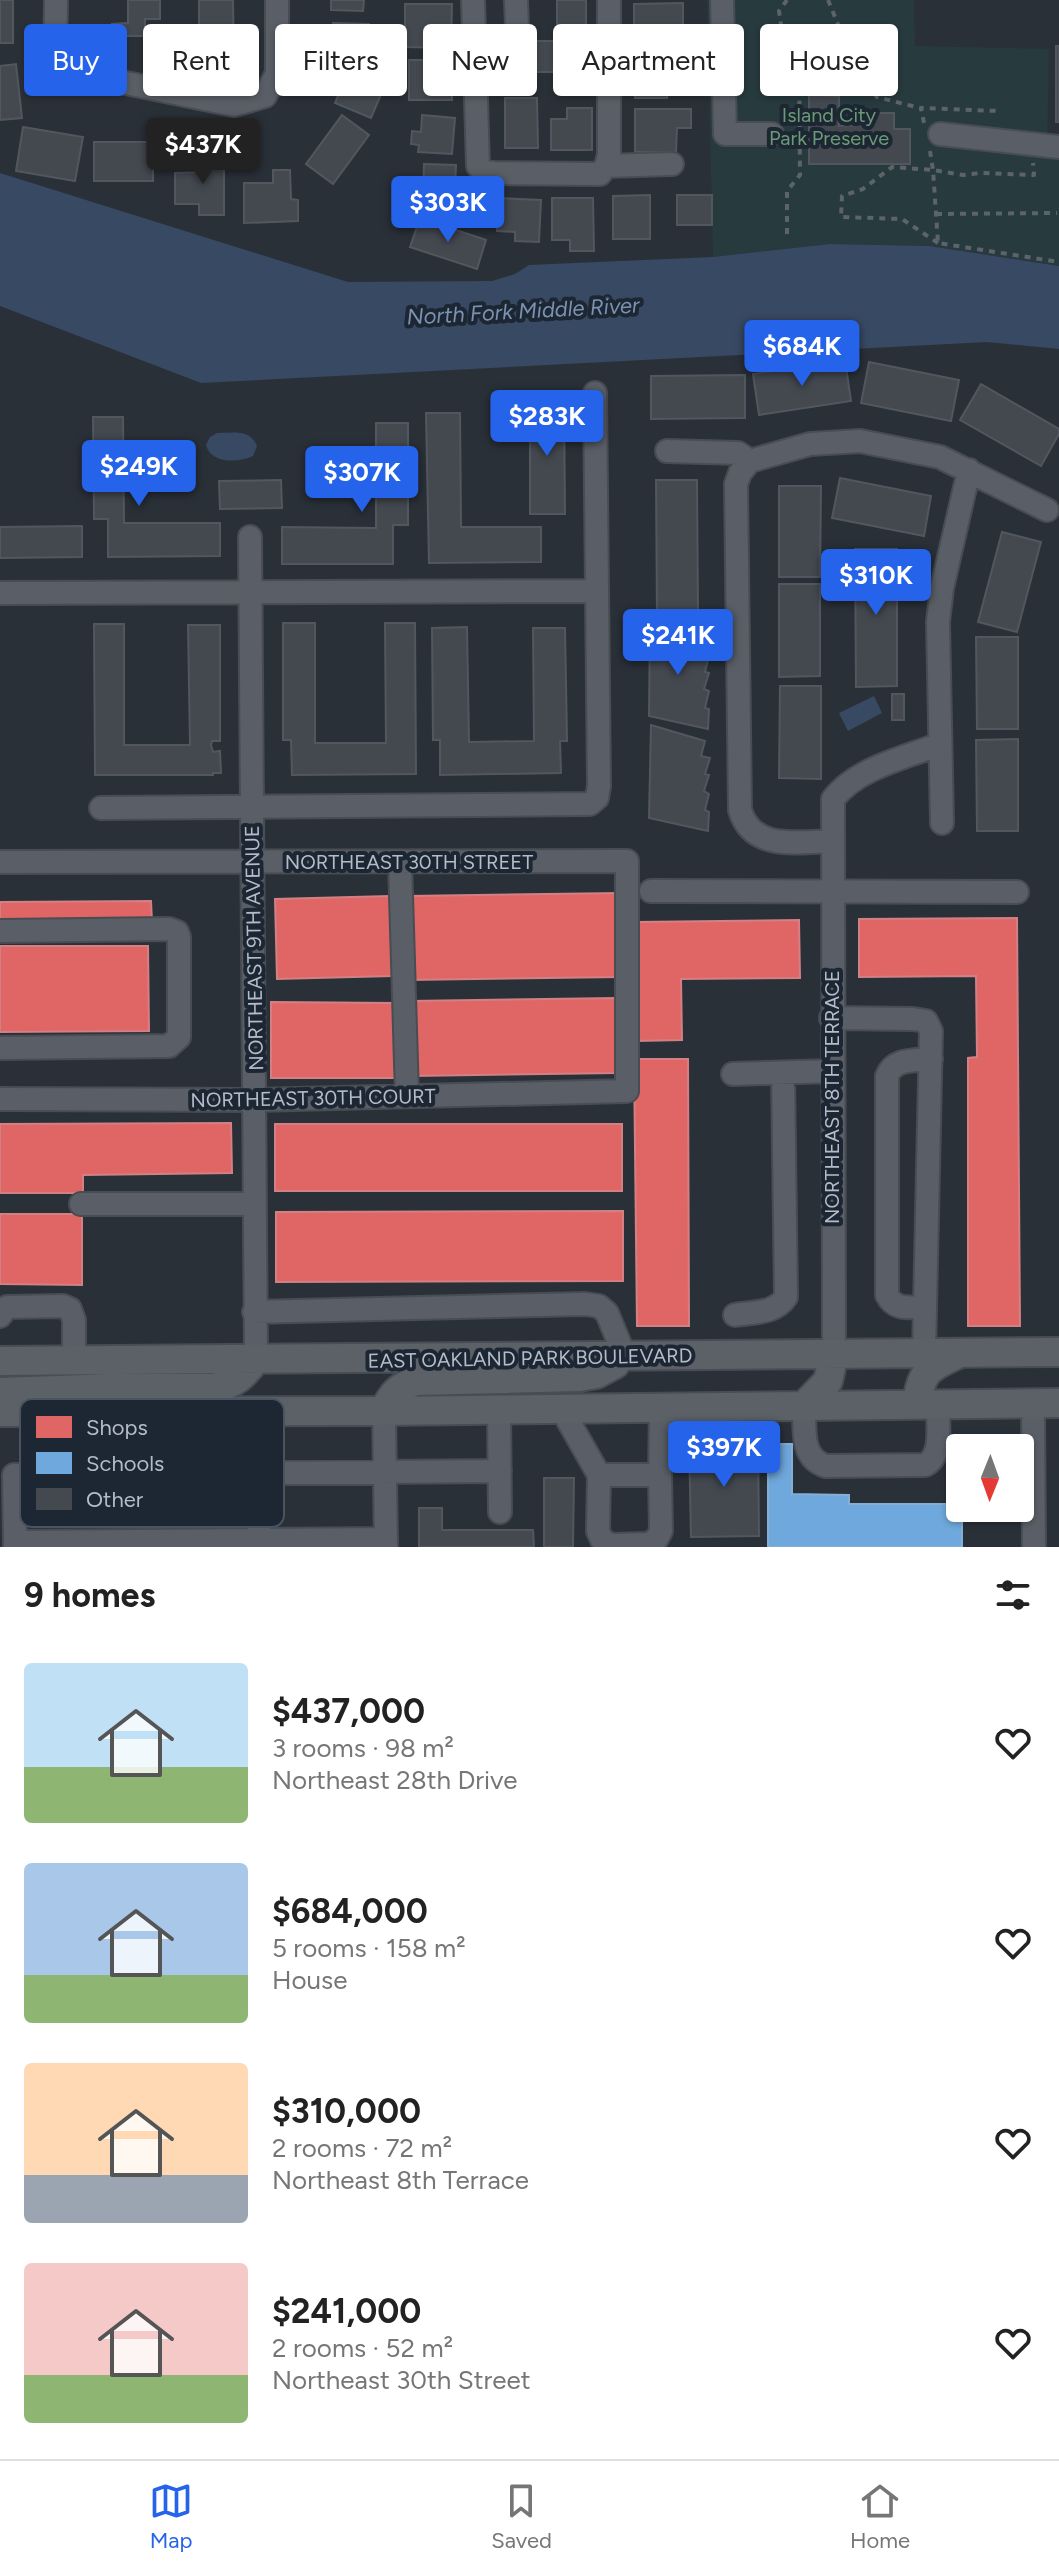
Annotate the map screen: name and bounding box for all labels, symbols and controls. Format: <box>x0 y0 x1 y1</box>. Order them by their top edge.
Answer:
chip: Buy <box>24 24 127 96</box>
chip: Rent <box>143 24 259 96</box>
chip: Filters <box>275 24 407 96</box>
chip: New <box>423 24 537 96</box>
chip: Apartment <box>553 24 744 96</box>
chip: House <box>760 24 898 96</box>
park label: Island City Park Preserve <box>769 103 889 150</box>
pin: $437K <box>147 118 259 186</box>
text: $437K <box>164 128 242 160</box>
pin: $303K <box>392 176 504 244</box>
text: $303K <box>409 186 487 218</box>
water label: North Fork Middle River <box>406 291 642 331</box>
pin: $684K <box>746 320 858 388</box>
text: $684K <box>762 330 842 362</box>
pin: $283K <box>491 390 603 458</box>
text: $283K <box>508 400 586 432</box>
pin: $249K <box>83 440 195 508</box>
pin: $307K <box>306 446 418 514</box>
text: $249K <box>100 450 178 482</box>
text: $307K <box>323 456 401 488</box>
pin: $310K <box>820 549 932 617</box>
text: $310K <box>839 559 913 591</box>
pin: $241K <box>622 609 734 677</box>
text: $241K <box>641 619 715 651</box>
street label: NORTHEAST 9TH AVENUE <box>240 825 268 1071</box>
street label: NORTHEAST 30TH STREET <box>285 850 533 874</box>
street label: NORTHEAST 8TH TERRACE <box>820 970 844 1224</box>
street label: NORTHEAST 30TH COURT <box>190 1084 436 1112</box>
street label: EAST OAKLAND PARK BOULEVARD <box>367 1343 693 1373</box>
legend <box>20 1399 284 1527</box>
text: Shops <box>86 1414 148 1441</box>
pin: $397K <box>668 1421 780 1489</box>
text: $397K <box>686 1431 762 1463</box>
north arrow <box>946 1434 1034 1522</box>
map controls <box>946 1434 1034 1522</box>
text: Schools <box>86 1450 164 1477</box>
text: Other <box>86 1486 144 1513</box>
icon: filters <box>991 1573 1035 1617</box>
text: 9 homes <box>24 1575 155 1616</box>
text: $437,000 <box>272 1691 425 1732</box>
icon: home <box>88 1695 184 1791</box>
icon: heart <box>991 1721 1035 1765</box>
text: 3 rooms · 98 m² <box>272 1732 454 1764</box>
text: Northeast 28th Drive <box>272 1764 518 1796</box>
text: $684,000 <box>272 1891 428 1932</box>
icon: home <box>88 1895 184 1991</box>
icon: heart <box>991 1921 1035 1965</box>
text: 5 rooms · 158 m² <box>272 1932 466 1964</box>
text: House <box>272 1964 347 1996</box>
text: $310,000 <box>272 2091 421 2132</box>
icon: home <box>88 2095 184 2191</box>
icon: heart <box>991 2121 1035 2165</box>
text: 2 rooms · 72 m² <box>272 2132 452 2164</box>
text: Northeast 8th Terrace <box>272 2164 529 2196</box>
text: $241,000 <box>272 2291 421 2332</box>
icon: home <box>88 2295 184 2391</box>
icon: heart <box>991 2321 1035 2365</box>
text: 2 rooms · 52 m² <box>272 2332 453 2364</box>
text: Northeast 30th Street <box>272 2364 531 2396</box>
tab: Map <box>149 2479 193 2554</box>
tab: Saved <box>491 2479 552 2554</box>
tab: Home <box>850 2479 910 2554</box>

